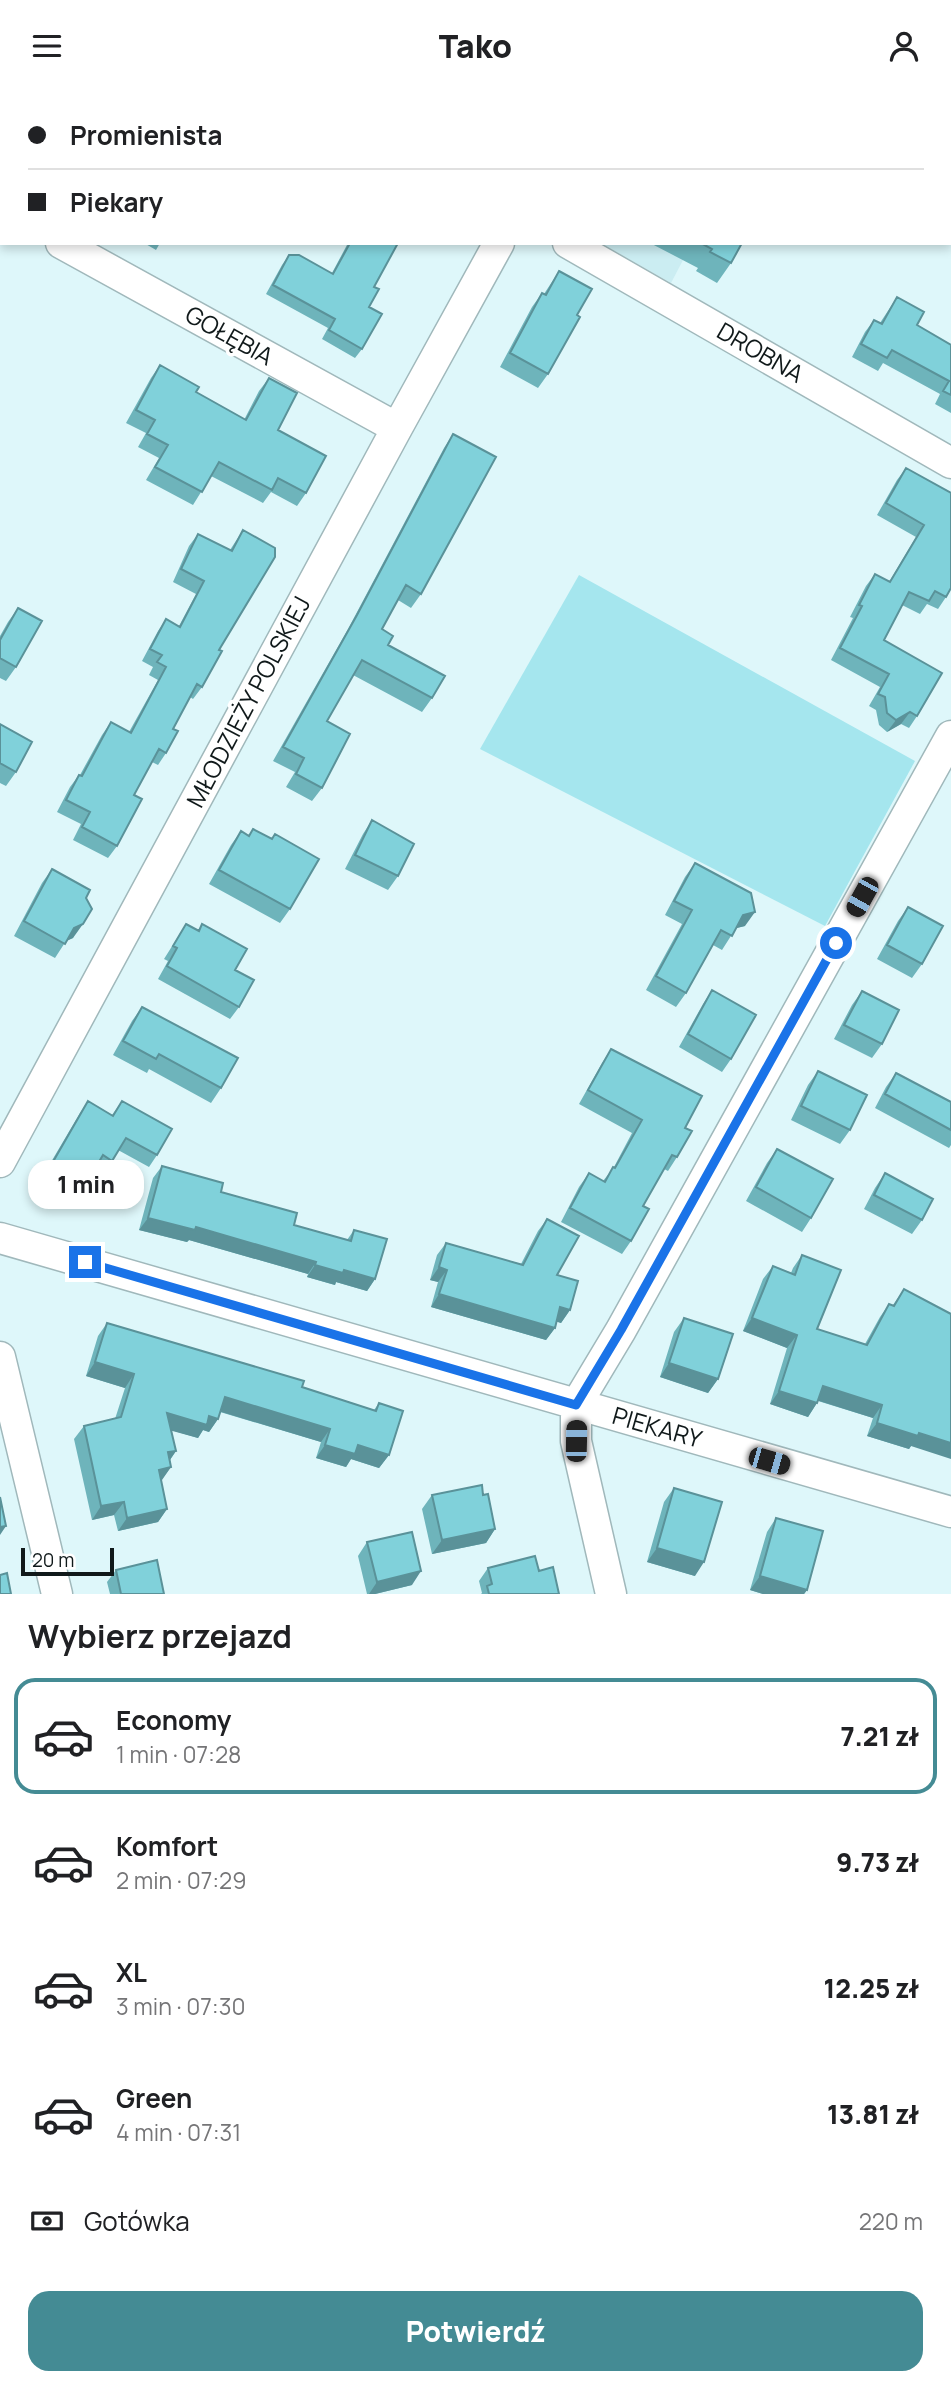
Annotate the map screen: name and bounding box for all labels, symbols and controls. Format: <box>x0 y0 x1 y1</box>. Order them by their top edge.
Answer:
text: Tako <box>439 24 512 68</box>
icon: menu <box>28 27 66 65</box>
icon: person <box>885 27 923 65</box>
text: Promienista <box>70 117 223 153</box>
text: Piekary <box>70 184 163 220</box>
street label: GOŁĘBIA <box>180 297 280 372</box>
street label: DROBNA <box>711 314 810 390</box>
street label: MŁODZIEŻY POLSKIEJ <box>178 590 317 813</box>
car <box>843 874 882 920</box>
route start <box>820 927 852 959</box>
callout: 1 min <box>27 1161 143 1209</box>
text: 1 min <box>57 1168 115 1200</box>
route end <box>69 1246 101 1278</box>
street label: PIEKARY <box>609 1398 707 1455</box>
car <box>566 1420 587 1462</box>
car <box>746 1445 793 1477</box>
scale bar <box>21 1545 114 1577</box>
text: 20 m <box>32 1547 74 1573</box>
text: Wybierz przejazd <box>28 1614 292 1658</box>
text: Economy <box>116 1702 231 1738</box>
icon: car <box>32 1705 95 1768</box>
text: 7.21 zł <box>840 1718 919 1754</box>
text: 1 min · 07:28 <box>116 1738 241 1770</box>
text: Komfort <box>116 1828 218 1864</box>
icon: car <box>32 1831 95 1894</box>
text: 9.73 zł <box>836 1844 919 1880</box>
text: 2 min · 07:29 <box>116 1864 247 1896</box>
text: XL <box>116 1954 147 1990</box>
icon: car <box>32 1957 95 2020</box>
text: 12.25 zł <box>824 1970 919 2006</box>
text: 3 min · 07:30 <box>116 1990 245 2022</box>
text: Green <box>116 2080 192 2116</box>
icon: car <box>32 2083 95 2146</box>
text: 13.81 zł <box>827 2096 919 2132</box>
text: 4 min · 07:31 <box>116 2116 241 2148</box>
icon: cash <box>28 2202 66 2240</box>
text: Gotówka <box>84 2203 190 2239</box>
text: 220 m <box>859 2205 923 2237</box>
button: Potwierdź <box>28 2291 923 2371</box>

